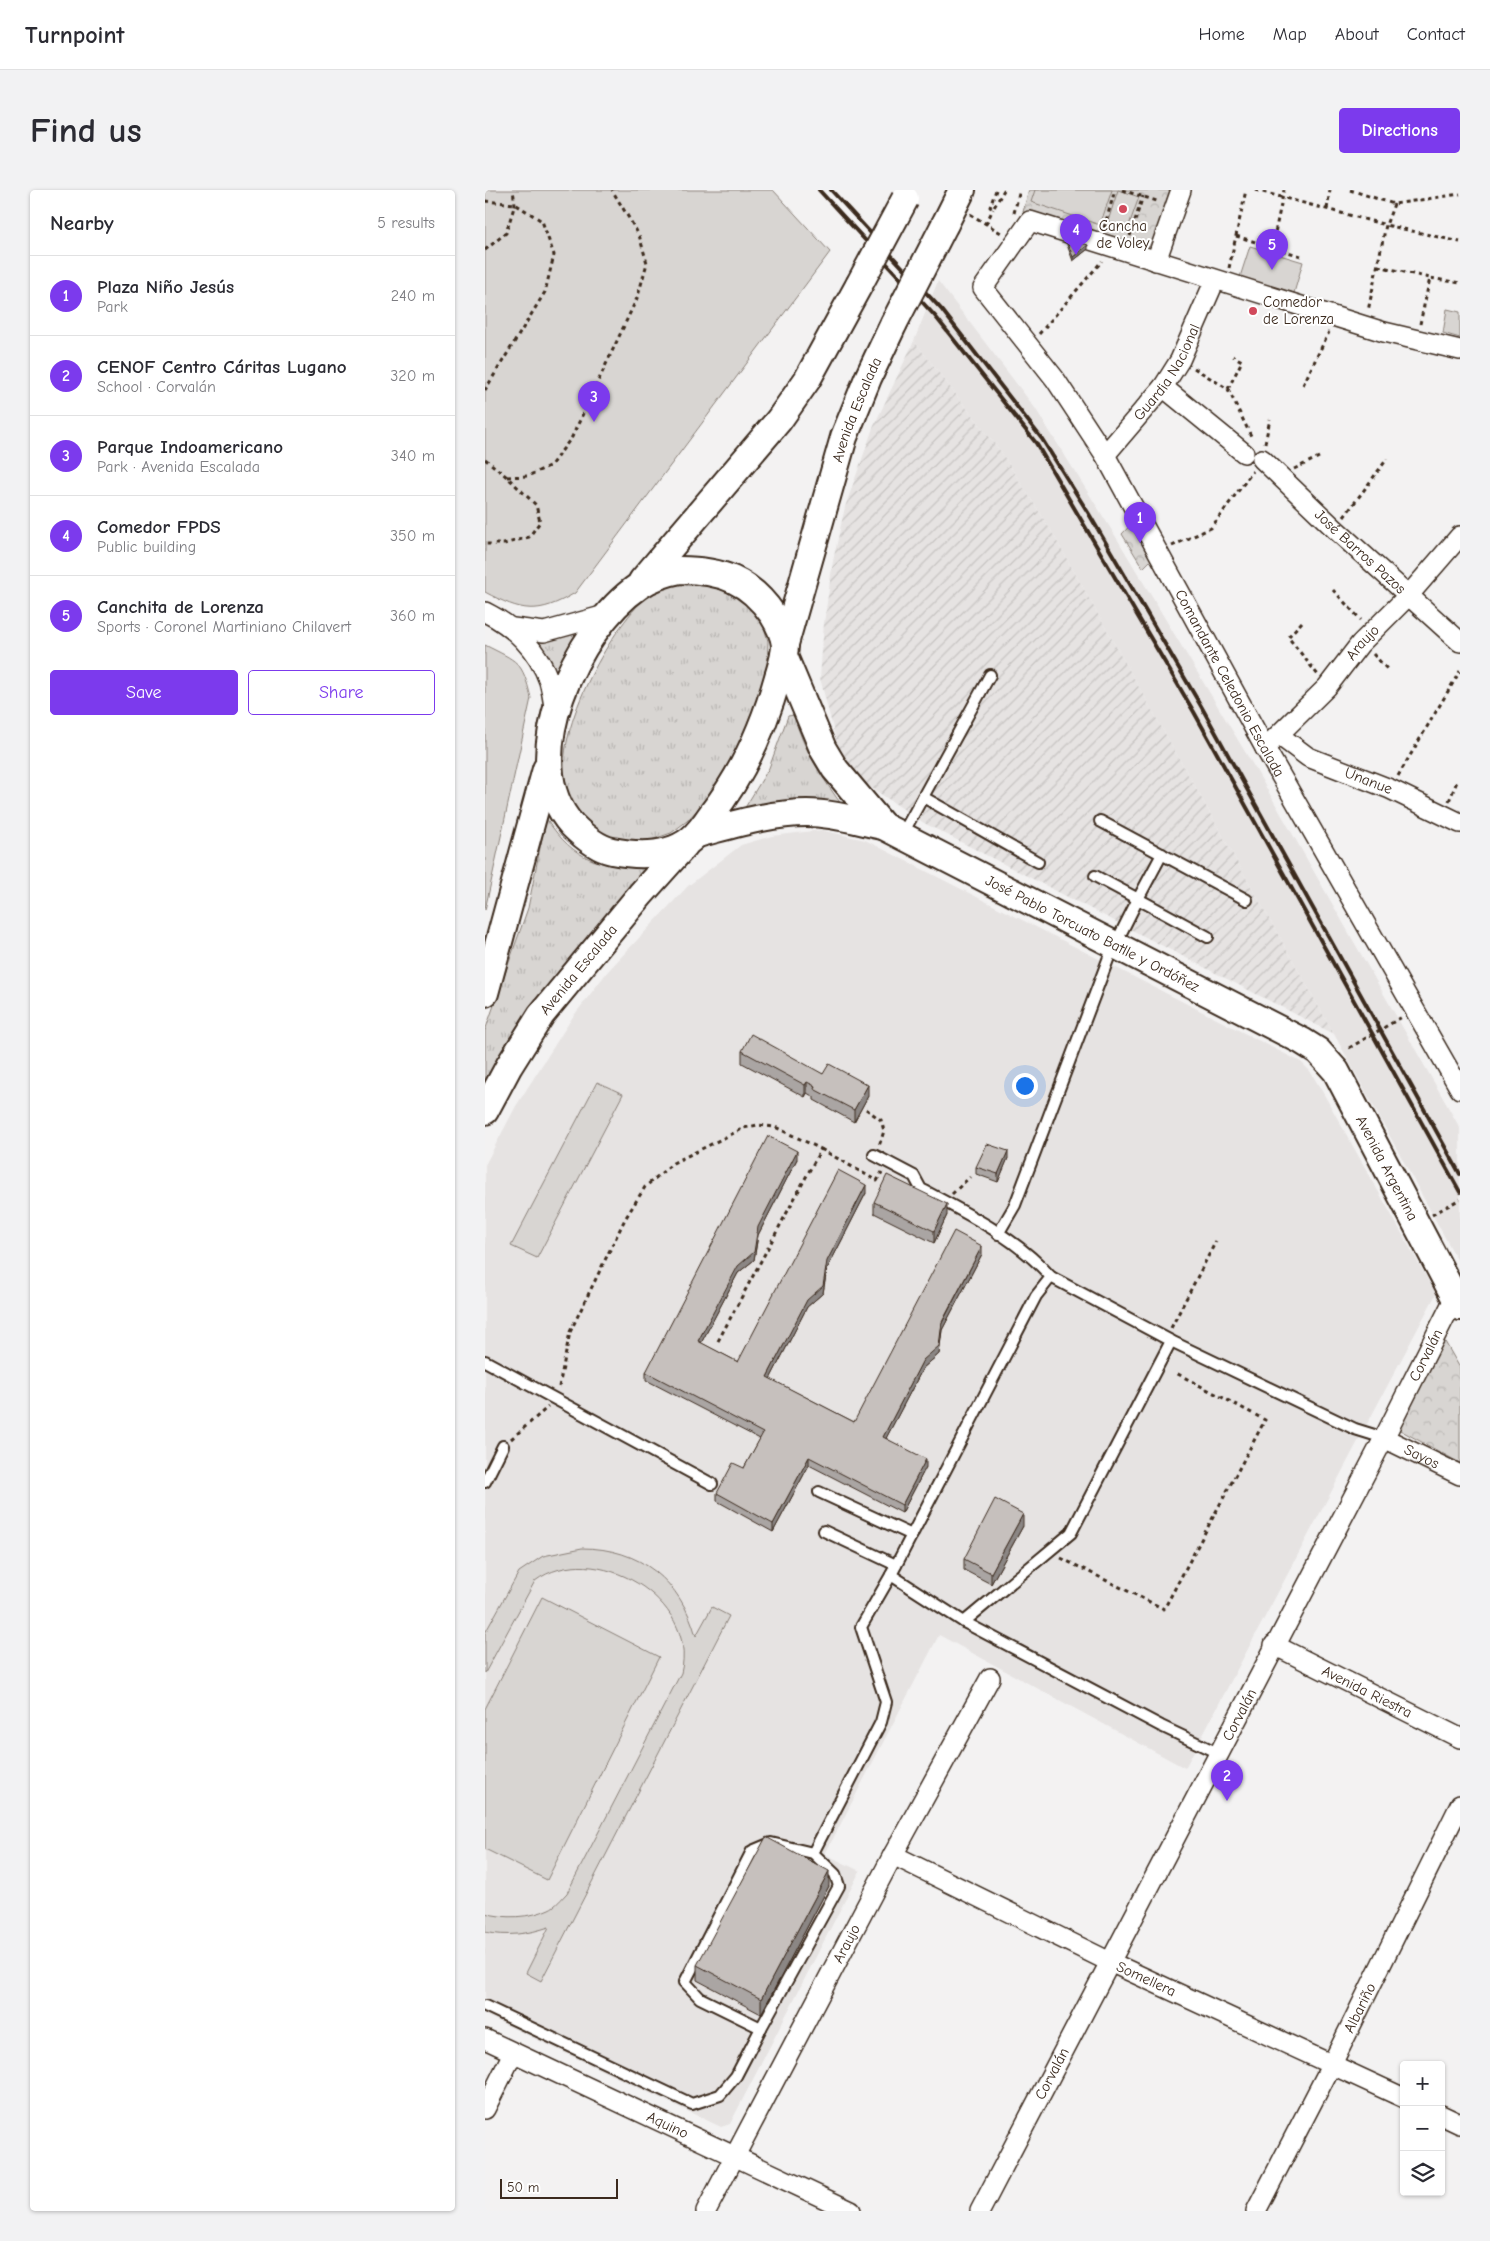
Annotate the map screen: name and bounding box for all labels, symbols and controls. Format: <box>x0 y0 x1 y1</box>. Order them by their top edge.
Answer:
text: Turnpoint <box>25 21 124 49</box>
text: Home <box>1198 24 1245 45</box>
text: Map <box>1273 24 1307 45</box>
text: About <box>1335 24 1379 45</box>
text: Contact <box>1407 24 1465 45</box>
button: Directions <box>1339 108 1460 153</box>
text: Find us <box>30 110 142 151</box>
marker: Cancha de Voley <box>1117 203 1129 215</box>
text: Nearby <box>50 211 114 235</box>
text: 5 results <box>377 214 435 232</box>
pin: 4 <box>1060 214 1092 255</box>
place label: Cancha de Voley <box>1096 217 1150 252</box>
pin: 5 <box>1256 229 1288 270</box>
text: Plaza Niño Jesús <box>97 276 234 298</box>
text: 1 <box>63 287 69 305</box>
text: 240 m <box>391 287 435 305</box>
place label: Comedor de Lorenza <box>1263 293 1334 328</box>
text: Park <box>97 298 128 316</box>
marker: Comedor de Lorenza <box>1247 305 1259 317</box>
street label: Guardia Nacional <box>1130 321 1204 424</box>
street label: Avenida Escalada <box>828 354 885 465</box>
text: CENOF Centro Cáritas Lugano <box>97 356 347 378</box>
text: 2 <box>62 367 70 385</box>
text: 320 m <box>390 367 435 385</box>
text: School · Corvalán <box>97 378 216 396</box>
pin: 3 <box>578 381 610 422</box>
text: Parque Indoamericano <box>97 436 283 458</box>
text: 3 <box>62 447 70 465</box>
text: 340 m <box>391 447 435 465</box>
text: Park · Avenida Escalada <box>97 458 260 476</box>
pin: 1 <box>1124 502 1156 543</box>
street label: José Barros Pazos <box>1311 505 1410 598</box>
text: Comedor FPDS <box>97 516 221 538</box>
text: 4 <box>62 527 70 545</box>
text: 350 m <box>390 527 435 545</box>
text: Public building <box>97 538 196 556</box>
street label: Comandante Celedonio Escalada <box>1171 586 1289 780</box>
text: Canchita de Lorenza <box>97 596 264 618</box>
text: 5 <box>62 607 70 625</box>
text: 360 m <box>390 607 435 625</box>
text: Sports · Coronel Martiniano Chilavert <box>97 618 351 636</box>
street label: Araujo <box>1342 621 1383 664</box>
button: Save <box>50 670 238 715</box>
button: Share <box>248 670 435 715</box>
street label: Unanue <box>1342 763 1396 798</box>
street label: José Pablo Torcuato Batlle y Ordóñez <box>982 871 1203 996</box>
street label: Avenida Escalada <box>536 921 621 1018</box>
your location <box>1012 1073 1038 1099</box>
street label: Avenida Argentina <box>1352 1112 1422 1224</box>
street label: Corvalán <box>1405 1326 1446 1384</box>
street label: Sayos <box>1401 1440 1442 1472</box>
street label: Avenida Riestra <box>1319 1661 1415 1722</box>
street label: Corvalán <box>1218 1686 1260 1744</box>
pin: 2 <box>1211 1760 1243 1801</box>
street label: Araujo <box>829 1921 864 1966</box>
street label: Somellera <box>1114 1957 1179 2000</box>
street label: Albariño <box>1340 1980 1380 2036</box>
street label: Corvalán <box>1031 2045 1073 2103</box>
map controls <box>1400 2061 1445 2196</box>
button: + <box>1400 2061 1445 2106</box>
button: − <box>1400 2106 1445 2151</box>
street label: Aquino <box>644 2107 692 2142</box>
button: layers <box>1400 2151 1445 2196</box>
scale bar <box>500 2176 617 2199</box>
text: 50 m <box>507 2179 539 2196</box>

